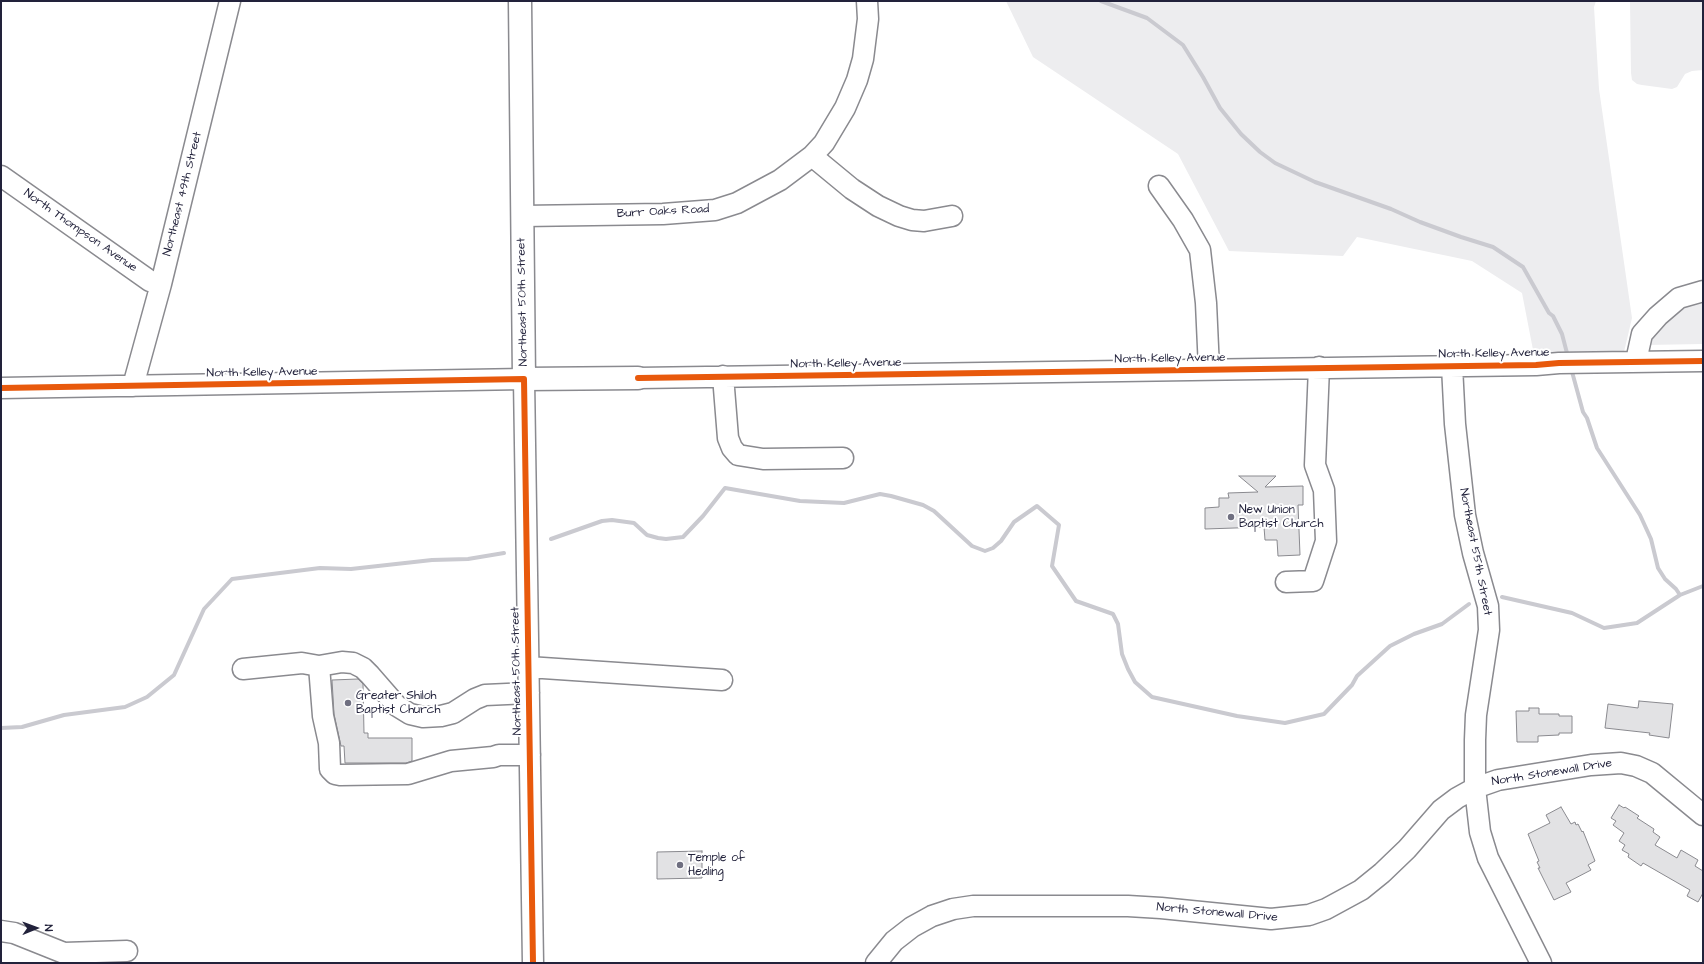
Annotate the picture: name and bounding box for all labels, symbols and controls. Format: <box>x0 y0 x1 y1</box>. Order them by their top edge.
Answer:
street label: Northeast 49th Street <box>161 130 205 258</box>
street label: North Thompson Avenue <box>20 186 140 276</box>
street label: Burr Oaks Road <box>616 202 710 222</box>
street label: Northeast 50th Street <box>515 238 531 366</box>
street label: North Kelley Avenue <box>1438 346 1550 362</box>
street label: North Kelley Avenue <box>1114 351 1226 367</box>
street label: North Kelley Avenue <box>790 356 902 372</box>
street label: North Kelley Avenue <box>206 365 318 381</box>
street label: Northeast 55th Street <box>1456 487 1494 617</box>
place label: New Union Baptist Church <box>1239 503 1323 531</box>
marker: New Union Baptist Church <box>1226 512 1236 522</box>
street label: Northeast 50th Street <box>509 607 525 735</box>
place label: Greater Shiloh Baptist Church <box>356 689 440 717</box>
marker: Greater Shiloh Baptist Church <box>343 698 353 708</box>
street label: North Stonewall Drive <box>1491 756 1613 790</box>
place label: Temple of Healing <box>688 851 745 879</box>
marker: Temple of Healing <box>675 860 685 870</box>
street label: North Stonewall Drive <box>1156 901 1278 925</box>
north arrow <box>16 908 56 948</box>
text: N <box>41 924 56 931</box>

